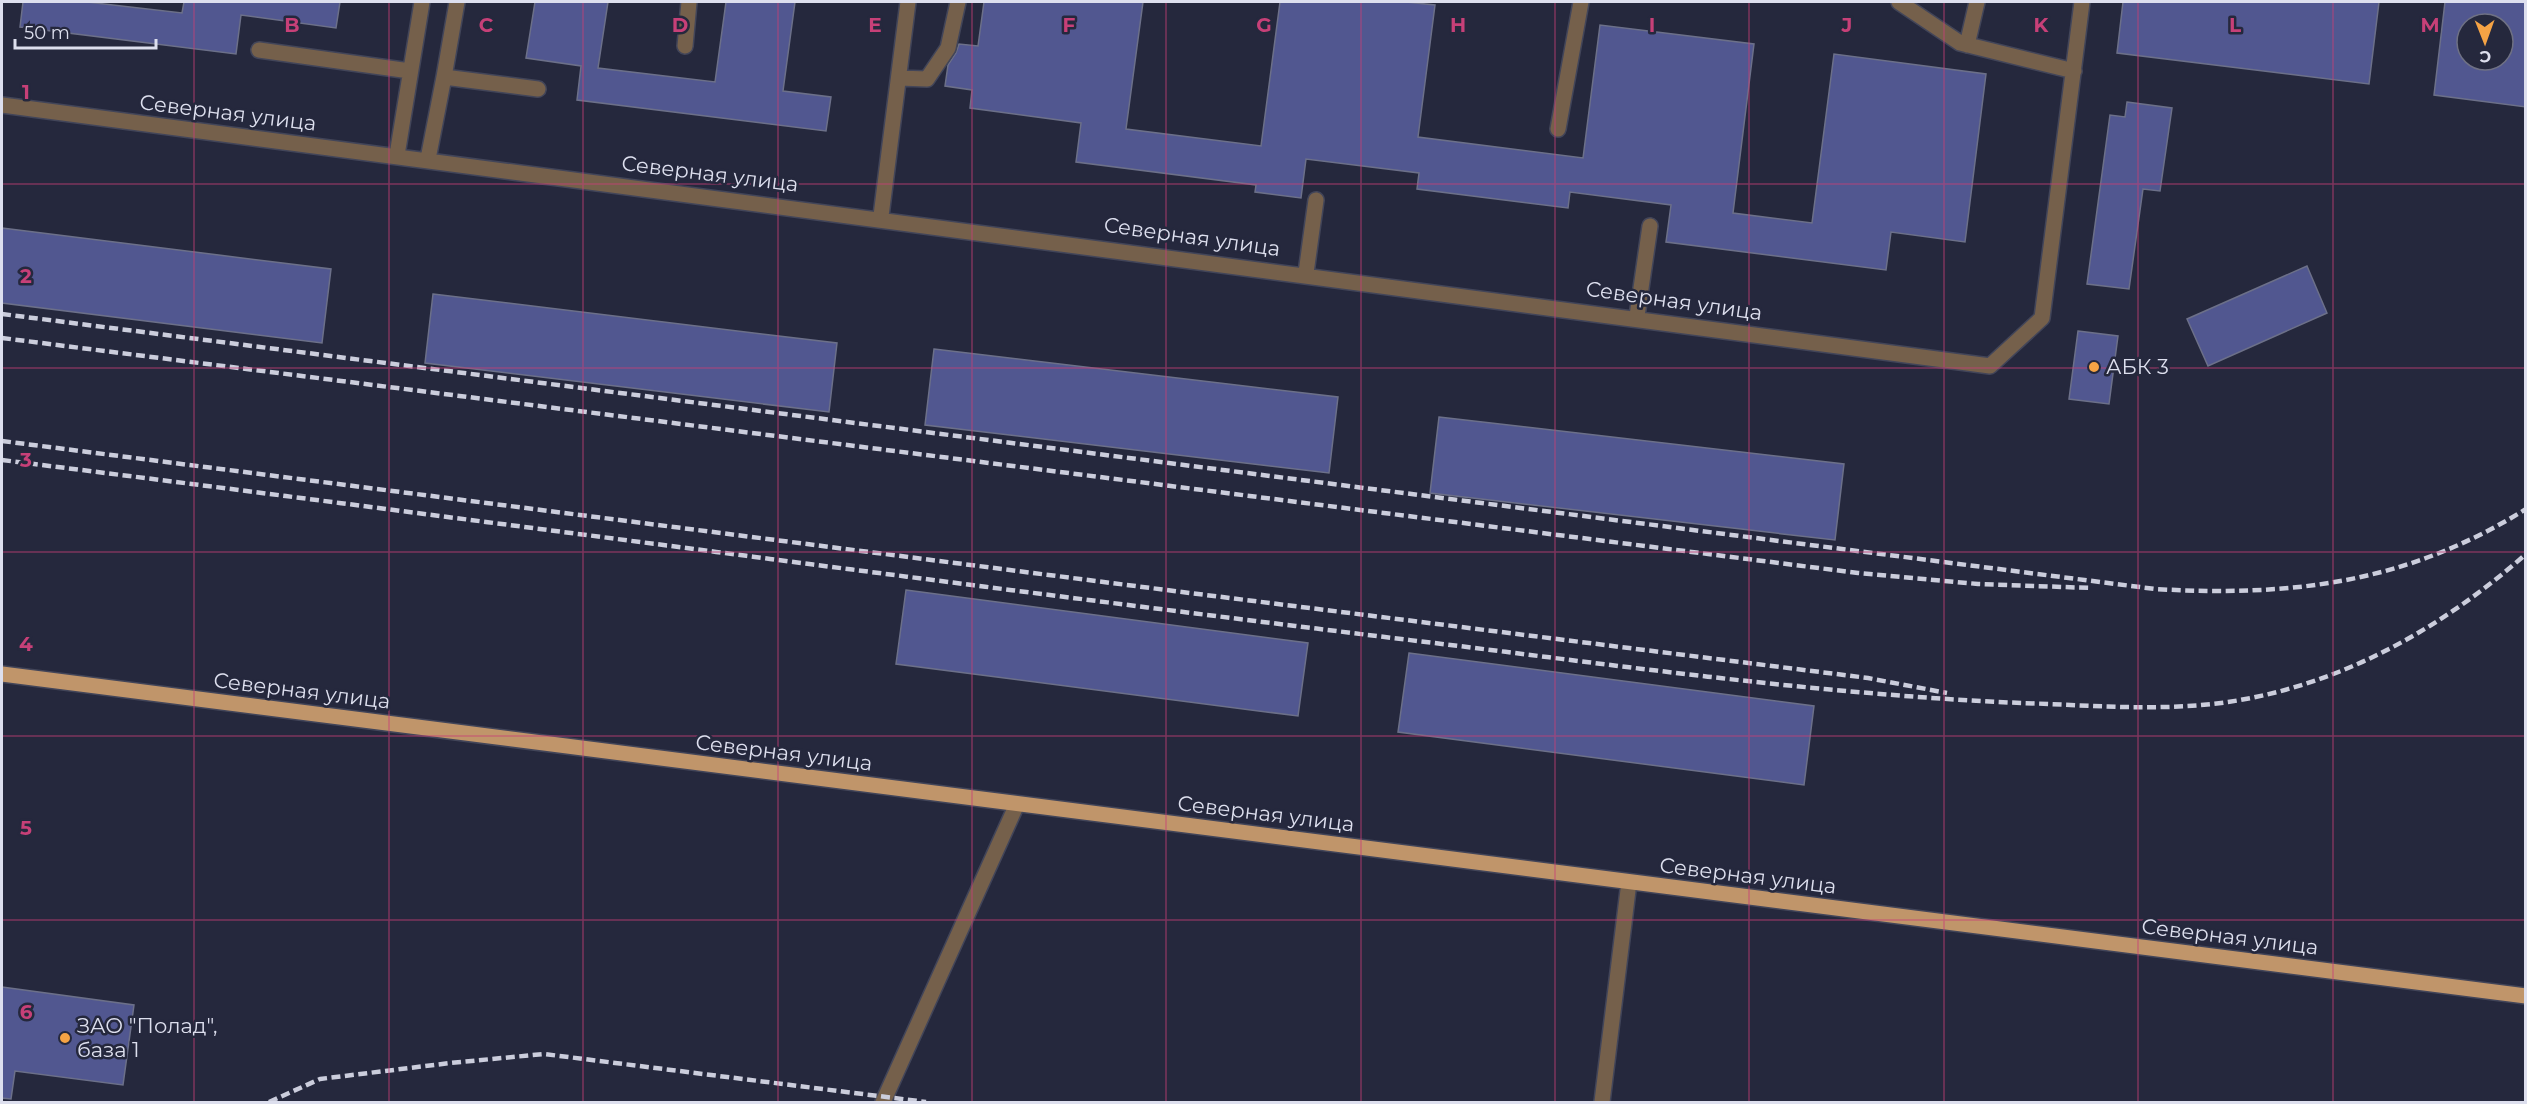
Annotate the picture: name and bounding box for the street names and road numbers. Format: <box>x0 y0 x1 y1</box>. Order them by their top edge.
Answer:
street label: Северная улица <box>138 89 318 136</box>
street label: Северная улица <box>620 150 800 197</box>
street label: Северная улица <box>1102 212 1282 261</box>
street label: Северная улица <box>1584 276 1764 325</box>
street label: Северная улица <box>212 667 392 714</box>
street label: Северная улица <box>694 729 874 776</box>
street label: Северная улица <box>1176 790 1356 837</box>
street label: Северная улица <box>1658 852 1838 899</box>
street label: Северная улица <box>2140 913 2320 960</box>

